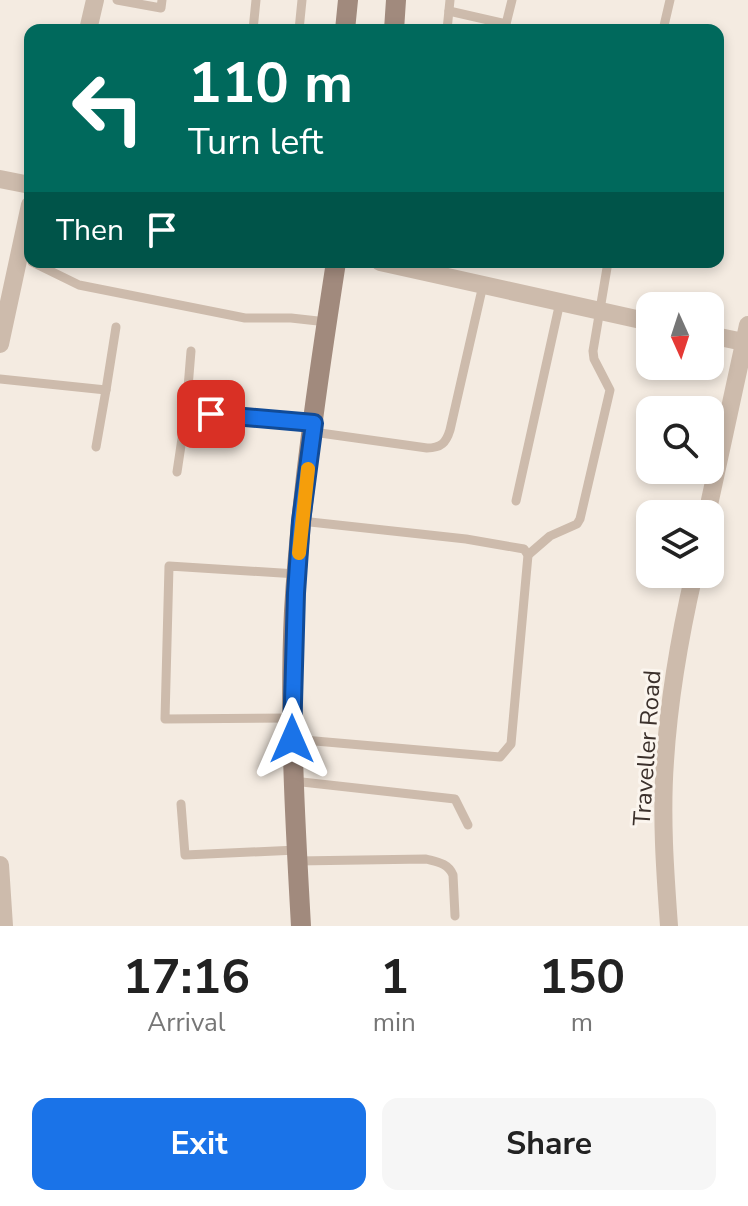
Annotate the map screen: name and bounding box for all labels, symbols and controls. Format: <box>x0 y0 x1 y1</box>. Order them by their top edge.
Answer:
text: 110 m <box>188 45 353 122</box>
icon: left <box>56 56 160 160</box>
text: Turn left <box>188 118 323 167</box>
icon: arrive <box>140 208 184 252</box>
text: Then <box>56 210 124 251</box>
north arrow <box>636 292 724 380</box>
map controls <box>636 292 724 588</box>
pin <box>177 380 245 448</box>
icon: arrive <box>189 392 233 436</box>
button: search <box>636 396 724 484</box>
button: layers <box>636 500 724 588</box>
street label: Traveller Road <box>626 669 668 827</box>
position arrow <box>250 697 334 781</box>
text: 17:16 <box>123 944 250 1010</box>
text: 1 <box>380 944 409 1010</box>
text: 150 <box>539 944 625 1010</box>
text: Arrival <box>147 1005 226 1040</box>
text: min <box>373 1005 416 1040</box>
text: m <box>571 1005 593 1040</box>
button: Exit <box>32 1098 366 1190</box>
button: Share <box>382 1098 716 1190</box>

